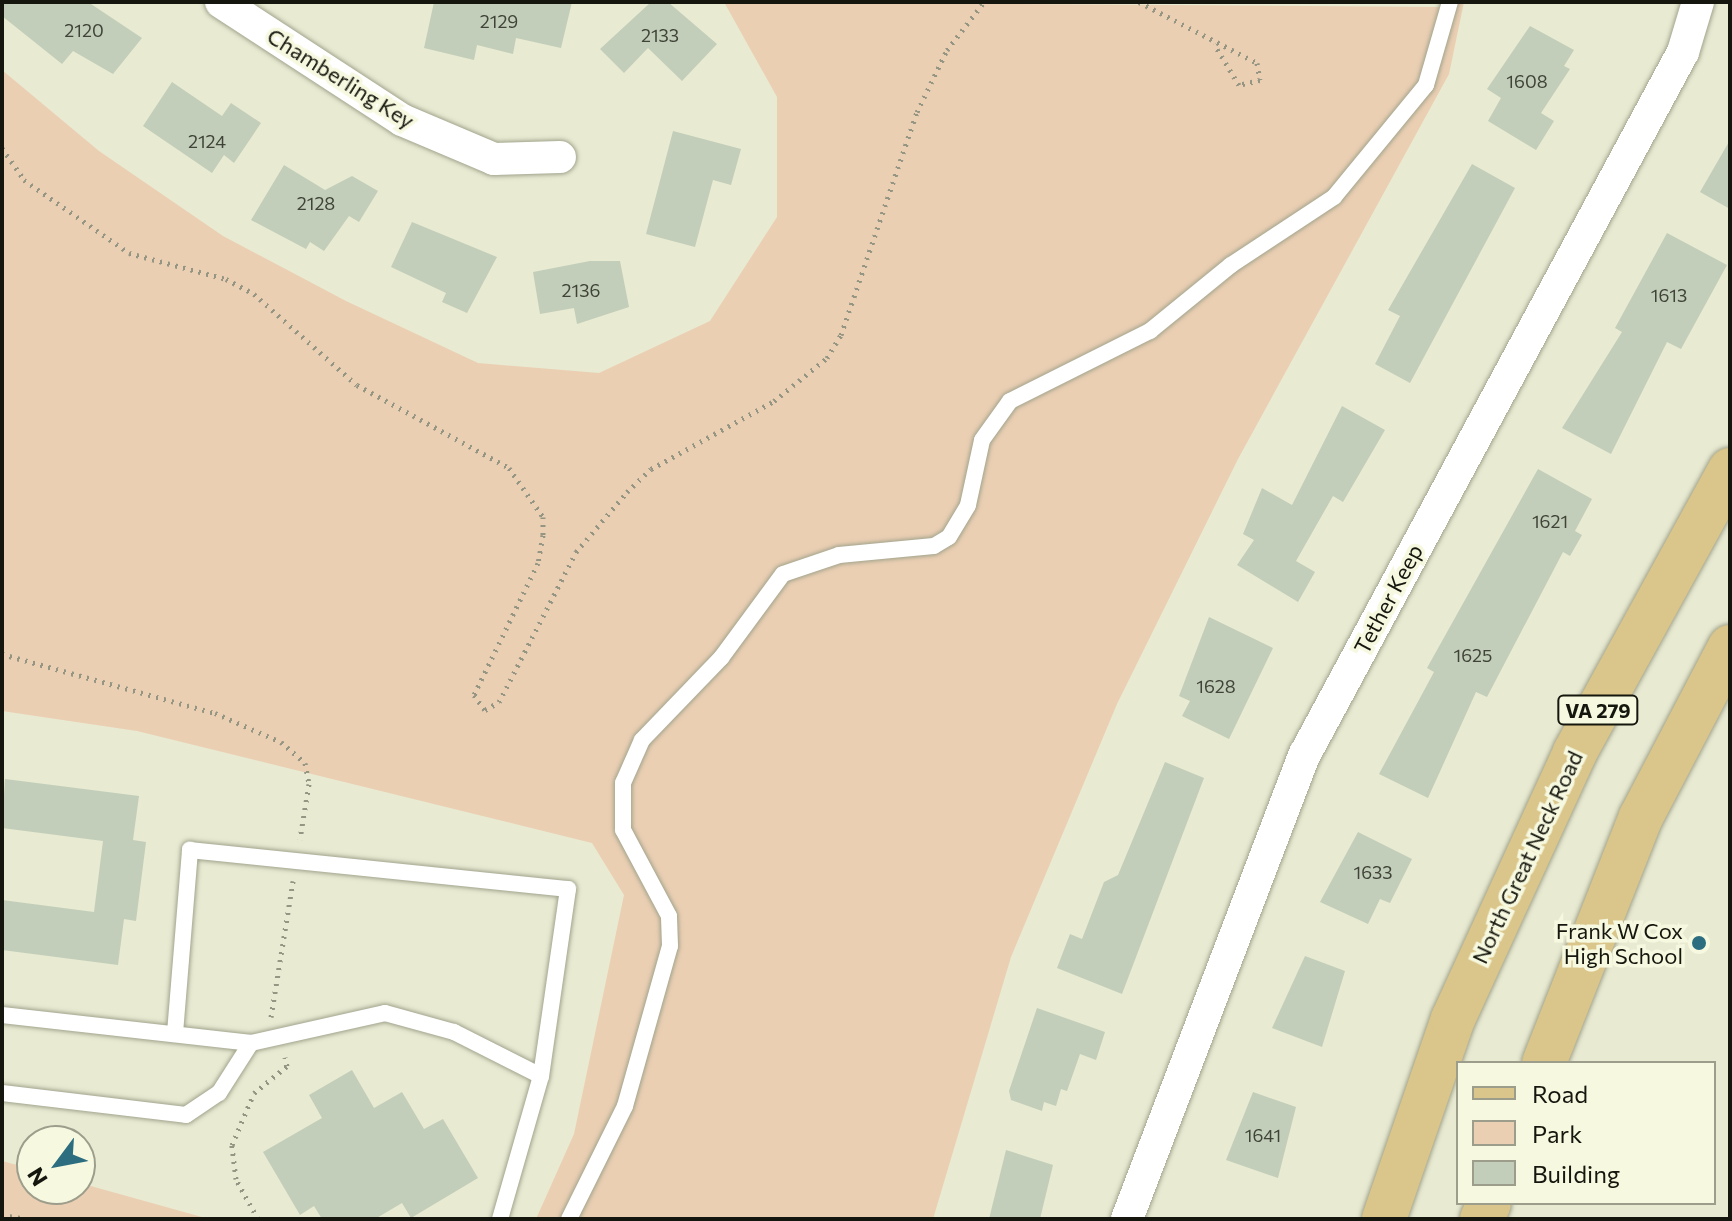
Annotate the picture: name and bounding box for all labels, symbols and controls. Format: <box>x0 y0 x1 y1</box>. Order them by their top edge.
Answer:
house number: 2129 <box>480 10 518 32</box>
house number: 2120 <box>64 19 104 41</box>
street label: Chamberling Key <box>263 22 419 134</box>
house number: 2133 <box>641 24 679 46</box>
house number: 1608 <box>1506 70 1548 92</box>
house number: 2124 <box>188 130 226 152</box>
house number: 2128 <box>297 192 335 214</box>
house number: 2136 <box>562 279 600 301</box>
house number: 1613 <box>1651 284 1687 306</box>
house number: 1621 <box>1532 510 1568 532</box>
street label: Tether Keep <box>1348 540 1428 658</box>
house number: 1625 <box>1454 644 1492 666</box>
house number: 1628 <box>1196 675 1236 697</box>
road number: VA 279 <box>1556 694 1640 726</box>
street label: North Great Neck Road <box>1466 746 1588 968</box>
house number: 1633 <box>1353 861 1393 883</box>
place label: Frank W Cox High School <box>1556 917 1683 968</box>
marker: Frank W Cox High School <box>1690 934 1708 952</box>
legend <box>1456 1061 1716 1205</box>
text: Road <box>1532 1079 1588 1108</box>
text: Park <box>1532 1119 1582 1148</box>
house number: 1641 <box>1245 1124 1281 1146</box>
north arrow <box>16 1125 96 1205</box>
text: Building <box>1532 1159 1620 1188</box>
text: N <box>21 1163 53 1191</box>

